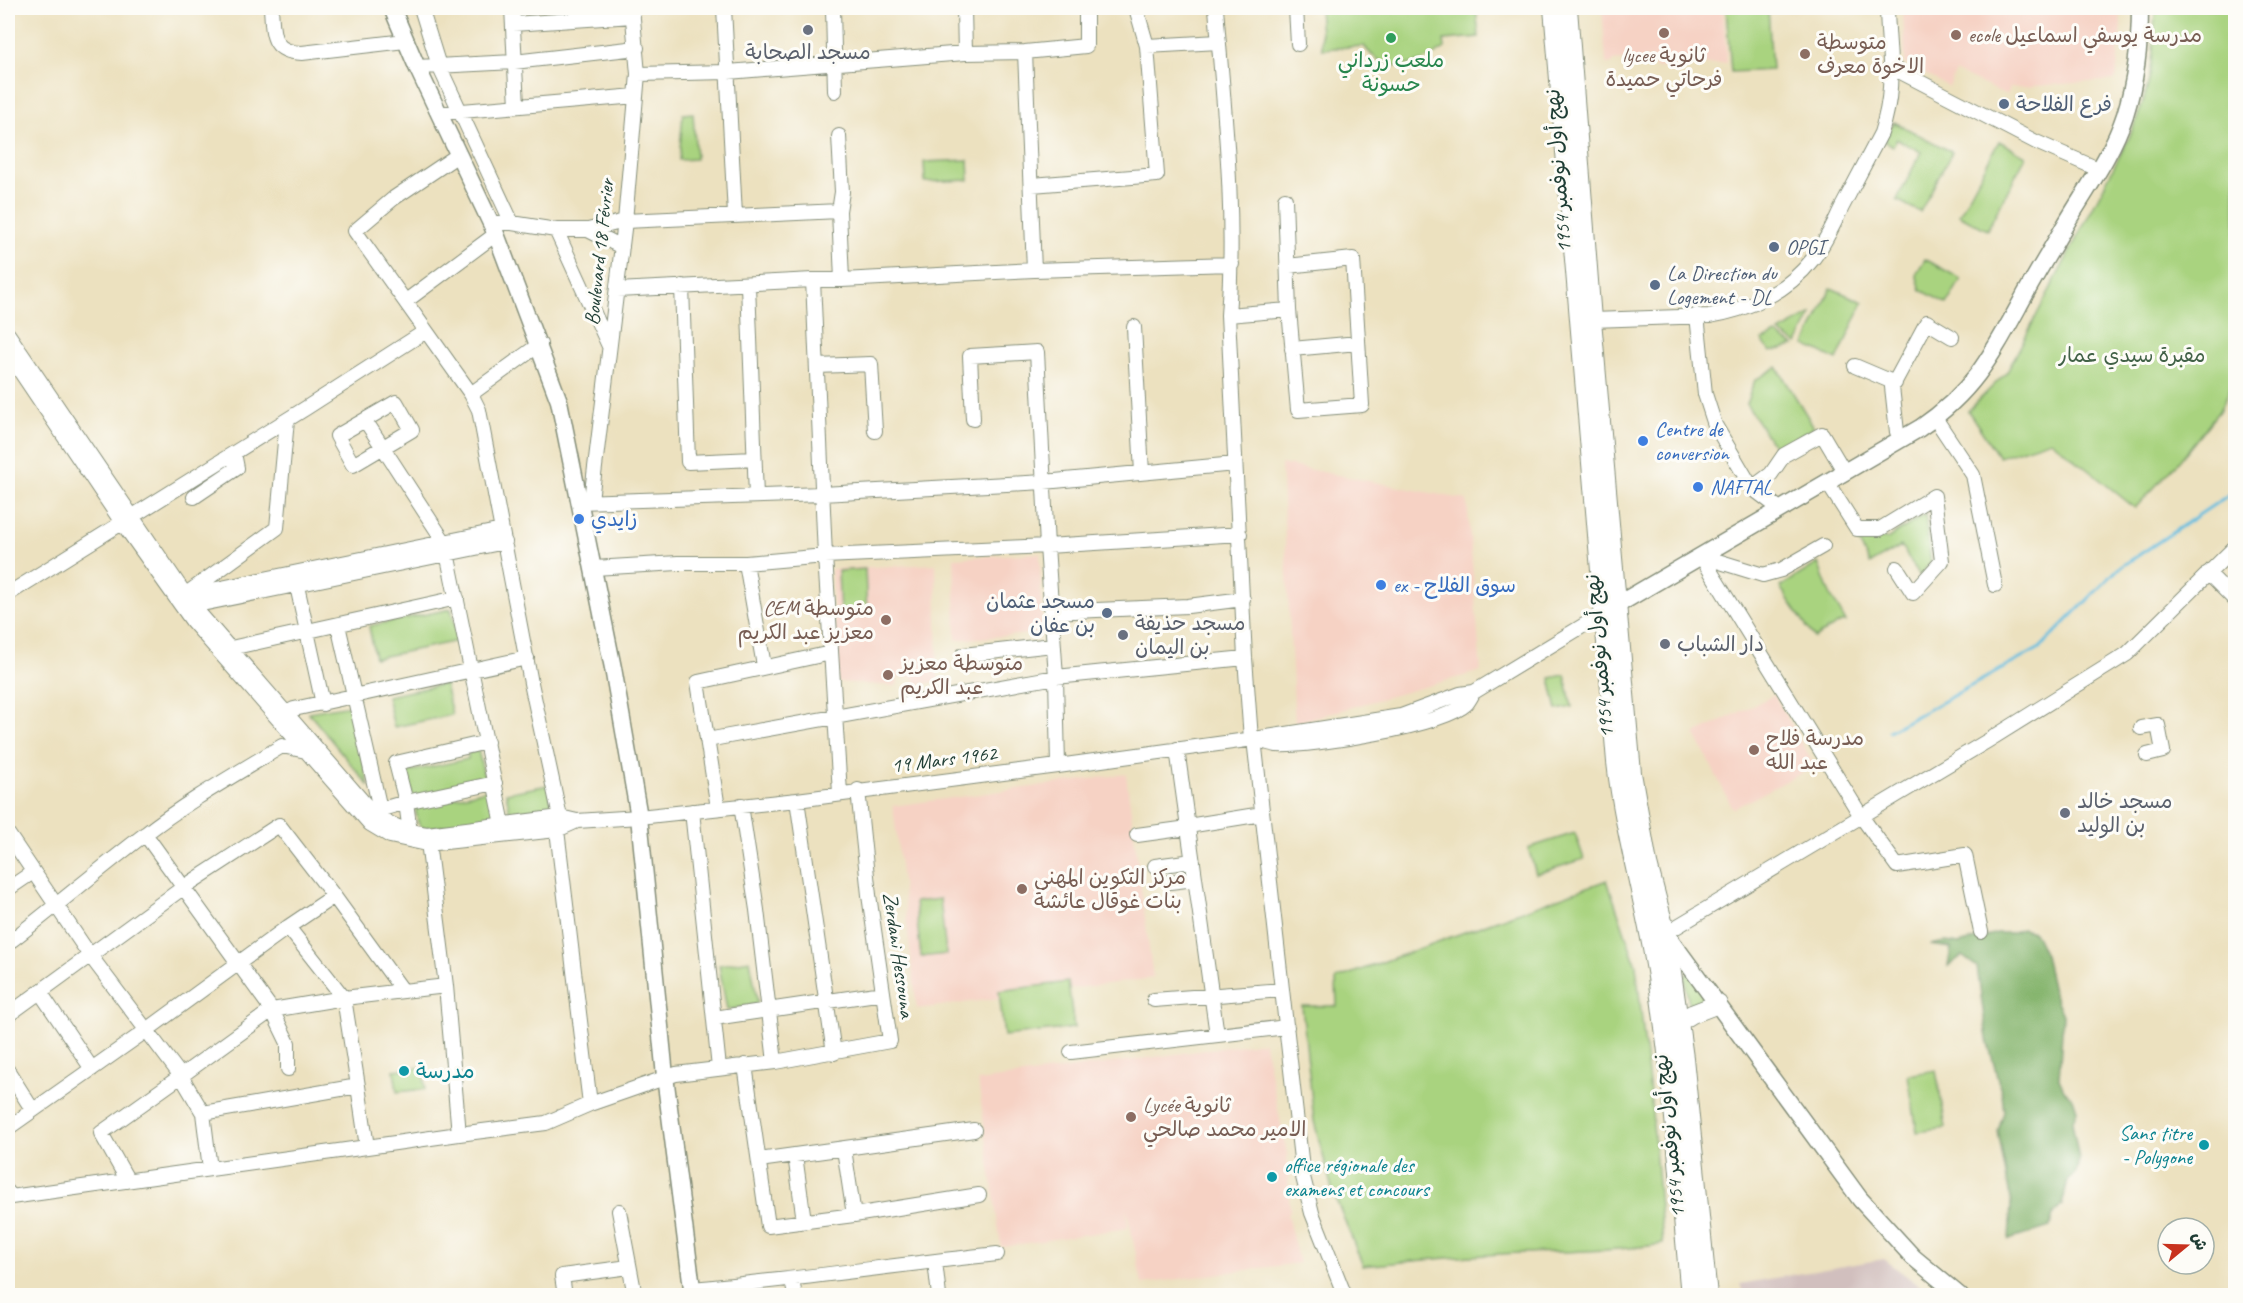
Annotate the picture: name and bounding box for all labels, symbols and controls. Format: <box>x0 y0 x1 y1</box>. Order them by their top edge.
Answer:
place label: ecole مدرسة يوسفي اسماعيل <box>1968 22 2202 54</box>
marker: مسجد الصحابة <box>801 23 815 37</box>
marker: lycee ثانوية فرحاتي حميدة <box>1657 26 1671 40</box>
marker: ecole مدرسة يوسفي اسماعيل <box>1949 28 1963 42</box>
place label: متوسطة الاخوة معرف <box>1817 29 1924 79</box>
marker: ملعب زرداني حسونة <box>1384 31 1398 45</box>
place label: مسجد الصحابة <box>745 39 871 65</box>
place label: lycee ثانوية فرحاتي حميدة <box>1605 42 1723 98</box>
place label: ملعب زرداني حسونة <box>1338 47 1444 97</box>
marker: متوسطة الاخوة معرف <box>1798 47 1812 61</box>
street label: نهج أول نوفمبر 1954 <box>1539 88 1578 254</box>
place label: فرع الفلاحة <box>2016 91 2112 118</box>
marker: فرع الفلاحة <box>1997 97 2011 111</box>
street label: Boulevard 18 Février <box>578 176 620 326</box>
place label: OPGI <box>1786 234 1830 260</box>
marker: OPGI <box>1767 240 1781 254</box>
place label: La Direction du Logement - DL <box>1667 260 1778 310</box>
marker: La Direction du Logement - DL <box>1648 278 1662 292</box>
park label: مقبرة سيدي عمار <box>2057 342 2206 370</box>
place label: Centre de conversion <box>1655 416 1730 466</box>
marker: Centre de conversion <box>1636 434 1650 448</box>
place label: NAFTAL <box>1710 474 1772 500</box>
marker: NAFTAL <box>1691 480 1705 494</box>
place label: زايدي <box>591 506 638 534</box>
marker: زايدي <box>572 512 586 526</box>
place label: ex - سوق الفلاح <box>1393 572 1516 599</box>
street label: نهج أول نوفمبر 1954 <box>1579 573 1620 739</box>
marker: ex - سوق الفلاح <box>1374 578 1388 592</box>
place label: مسجد عثمان بن عفان <box>986 588 1095 638</box>
place label: CEM متوسطة معزيز عبد الكريم <box>737 595 874 648</box>
marker: مسجد عثمان بن عفان <box>1100 606 1114 620</box>
place label: مسجد حذيفة بن اليمان <box>1135 610 1245 660</box>
marker: CEM متوسطة معزيز عبد الكريم <box>879 613 893 627</box>
marker: مسجد حذيفة بن اليمان <box>1116 628 1130 642</box>
place label: دار الشباب <box>1677 631 1764 657</box>
marker: دار الشباب <box>1658 637 1672 651</box>
place label: متوسطة معزيز عبد الكريم <box>898 650 1023 703</box>
marker: متوسطة معزيز عبد الكريم <box>881 668 895 682</box>
place label: مدرسة فلاح عبد الله <box>1766 725 1864 775</box>
street label: 19 Mars 1962 <box>890 739 1000 778</box>
marker: مدرسة فلاح عبد الله <box>1747 743 1761 757</box>
place label: مسجد خالد بن الوليد <box>2077 788 2173 839</box>
marker: مسجد خالد بن الوليد <box>2058 806 2072 820</box>
place label: مركز التكوين المهني بنات غوقال عائشة <box>1034 864 1186 914</box>
marker: مركز التكوين المهني بنات غوقال عائشة <box>1015 882 1029 896</box>
street label: Zerdani Hessouna <box>877 891 921 1021</box>
street label: نهج أول نوفمبر 1954 <box>1647 1053 1692 1219</box>
place label: مدرسة <box>416 1058 475 1084</box>
marker: مدرسة <box>397 1064 411 1078</box>
place label: Lycée ثانوية الامير محمد صالحي <box>1143 1092 1306 1148</box>
marker: Lycée ثانوية الامير محمد صالحي <box>1124 1110 1138 1124</box>
place label: Sans titre - Polygone <box>2119 1120 2193 1170</box>
marker: Sans titre - Polygone <box>2197 1138 2211 1152</box>
place label: office régionale des examens et concours <box>1284 1152 1430 1202</box>
marker: office régionale des examens et concours <box>1265 1170 1279 1184</box>
north arrow <box>2156 1216 2216 1276</box>
text: ش <box>2187 1230 2212 1253</box>

